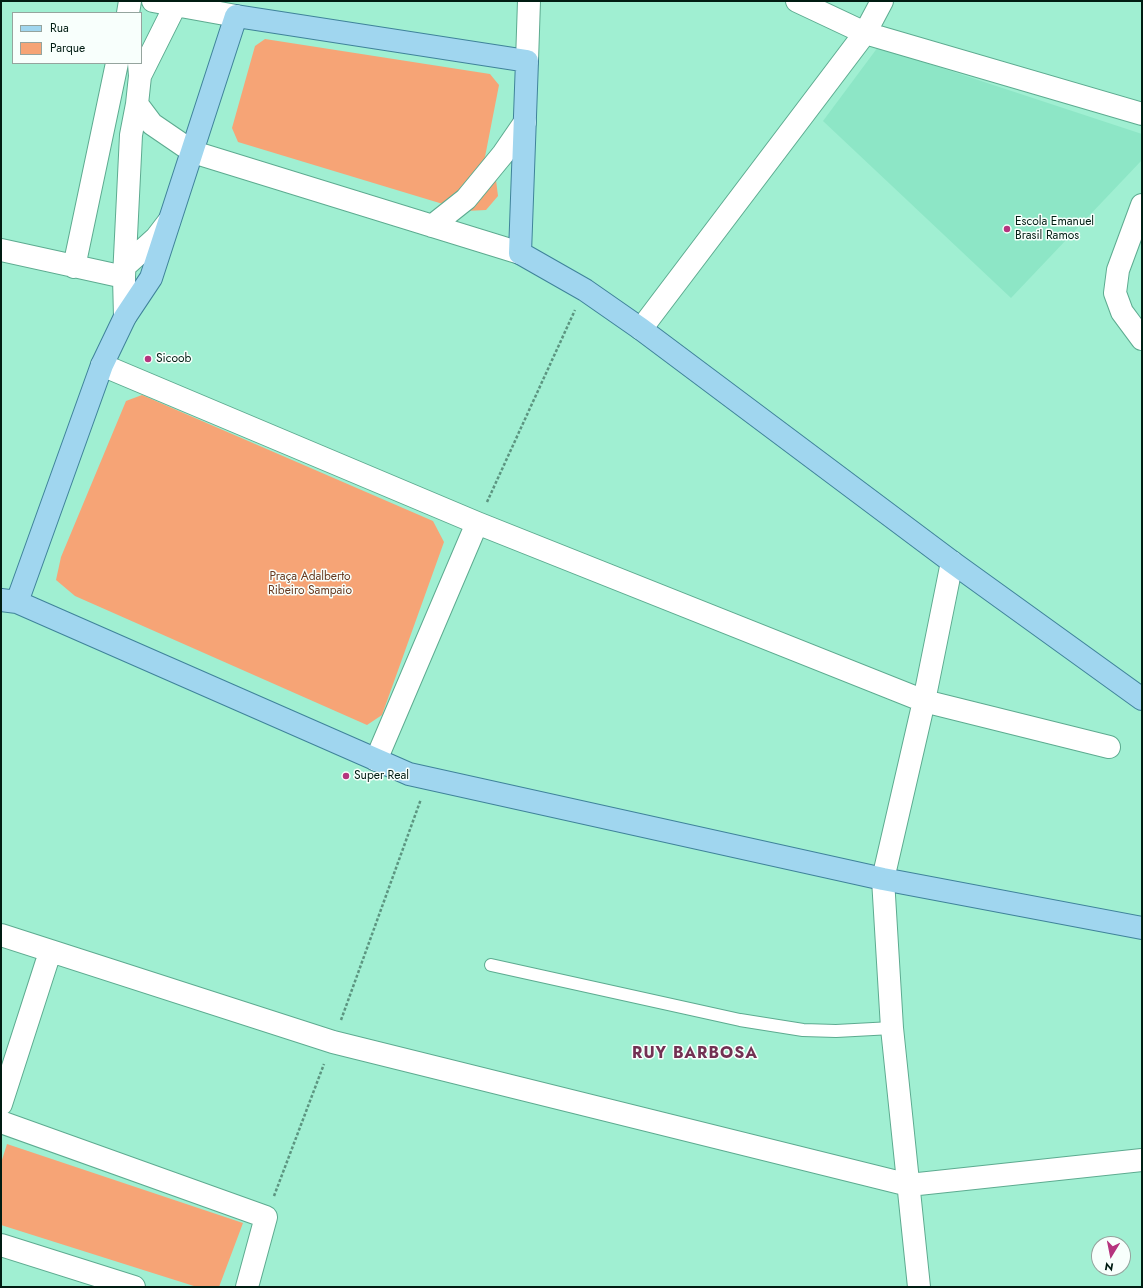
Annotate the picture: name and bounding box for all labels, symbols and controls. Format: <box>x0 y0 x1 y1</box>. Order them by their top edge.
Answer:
legend <box>12 12 142 64</box>
text: Rua <box>50 19 69 37</box>
text: Parque <box>50 39 85 57</box>
place label: Escola Emanuel Brasil Ramos <box>1015 215 1094 243</box>
marker: Escola Emanuel Brasil Ramos <box>1002 224 1012 234</box>
place label: Sicoob <box>156 352 191 366</box>
marker: Sicoob <box>143 354 153 364</box>
park label: Praça Adalberto Ribeiro Sampaio <box>268 570 352 598</box>
place label: Super Real <box>354 769 409 783</box>
marker: Super Real <box>341 771 351 781</box>
district label: RUY BARBOSA <box>632 1044 758 1064</box>
north arrow <box>1091 1236 1131 1276</box>
text: N <box>1103 1258 1115 1275</box>

